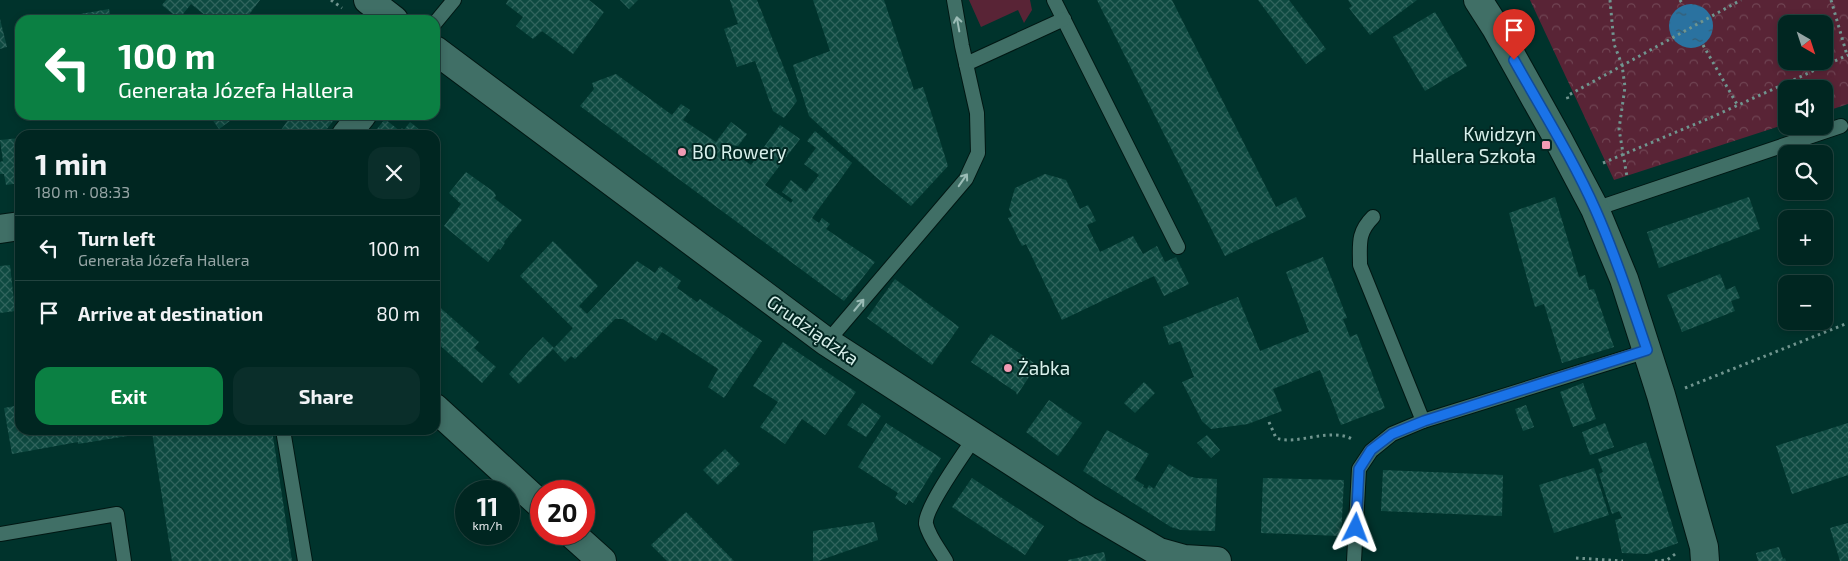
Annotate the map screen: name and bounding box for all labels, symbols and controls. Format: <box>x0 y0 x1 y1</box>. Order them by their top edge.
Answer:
pin <box>1493 9 1535 60</box>
north arrow <box>1778 15 1832 70</box>
map controls <box>1778 15 1833 330</box>
one-way arrow <box>952 16 962 32</box>
icon: arrive <box>1500 16 1528 44</box>
text: 100 m <box>118 34 216 76</box>
icon: left <box>35 35 100 100</box>
text: Generała Józefa Hallera <box>118 76 354 102</box>
button: sound <box>1778 80 1833 135</box>
place label: Kwidzyn Hallera Szkoła <box>1412 122 1536 167</box>
marker: Kwidzyn Hallera Szkoła <box>1540 139 1552 151</box>
place label: BO Rowery <box>692 140 787 163</box>
text: 1 min <box>35 145 107 181</box>
button: search <box>1778 145 1833 200</box>
marker: BO Rowery <box>676 146 688 158</box>
button: close <box>368 147 420 199</box>
one-way arrow <box>958 174 969 188</box>
text: 180 m · 08:33 <box>35 182 130 201</box>
button: + <box>1778 210 1833 265</box>
text: Turn left <box>78 227 155 250</box>
icon: left <box>35 234 63 262</box>
text: 100 m <box>369 237 420 260</box>
text: Generała Józefa Hallera <box>78 250 249 269</box>
button: − <box>1778 275 1833 330</box>
street label: Grudziądzka <box>763 290 864 370</box>
one-way arrow <box>853 298 864 311</box>
icon: arrive <box>35 299 63 327</box>
text: Arrive at destination <box>78 302 263 325</box>
text: 80 m <box>376 302 420 325</box>
place label: Żabka <box>1018 356 1070 379</box>
marker: Żabka <box>1002 362 1014 374</box>
button: Exit <box>35 367 223 425</box>
button: Share <box>233 367 420 425</box>
speed limit sign: 20 <box>530 480 595 545</box>
text: 11 <box>477 491 498 521</box>
position arrow <box>1329 501 1381 553</box>
text: km/h <box>473 518 502 532</box>

